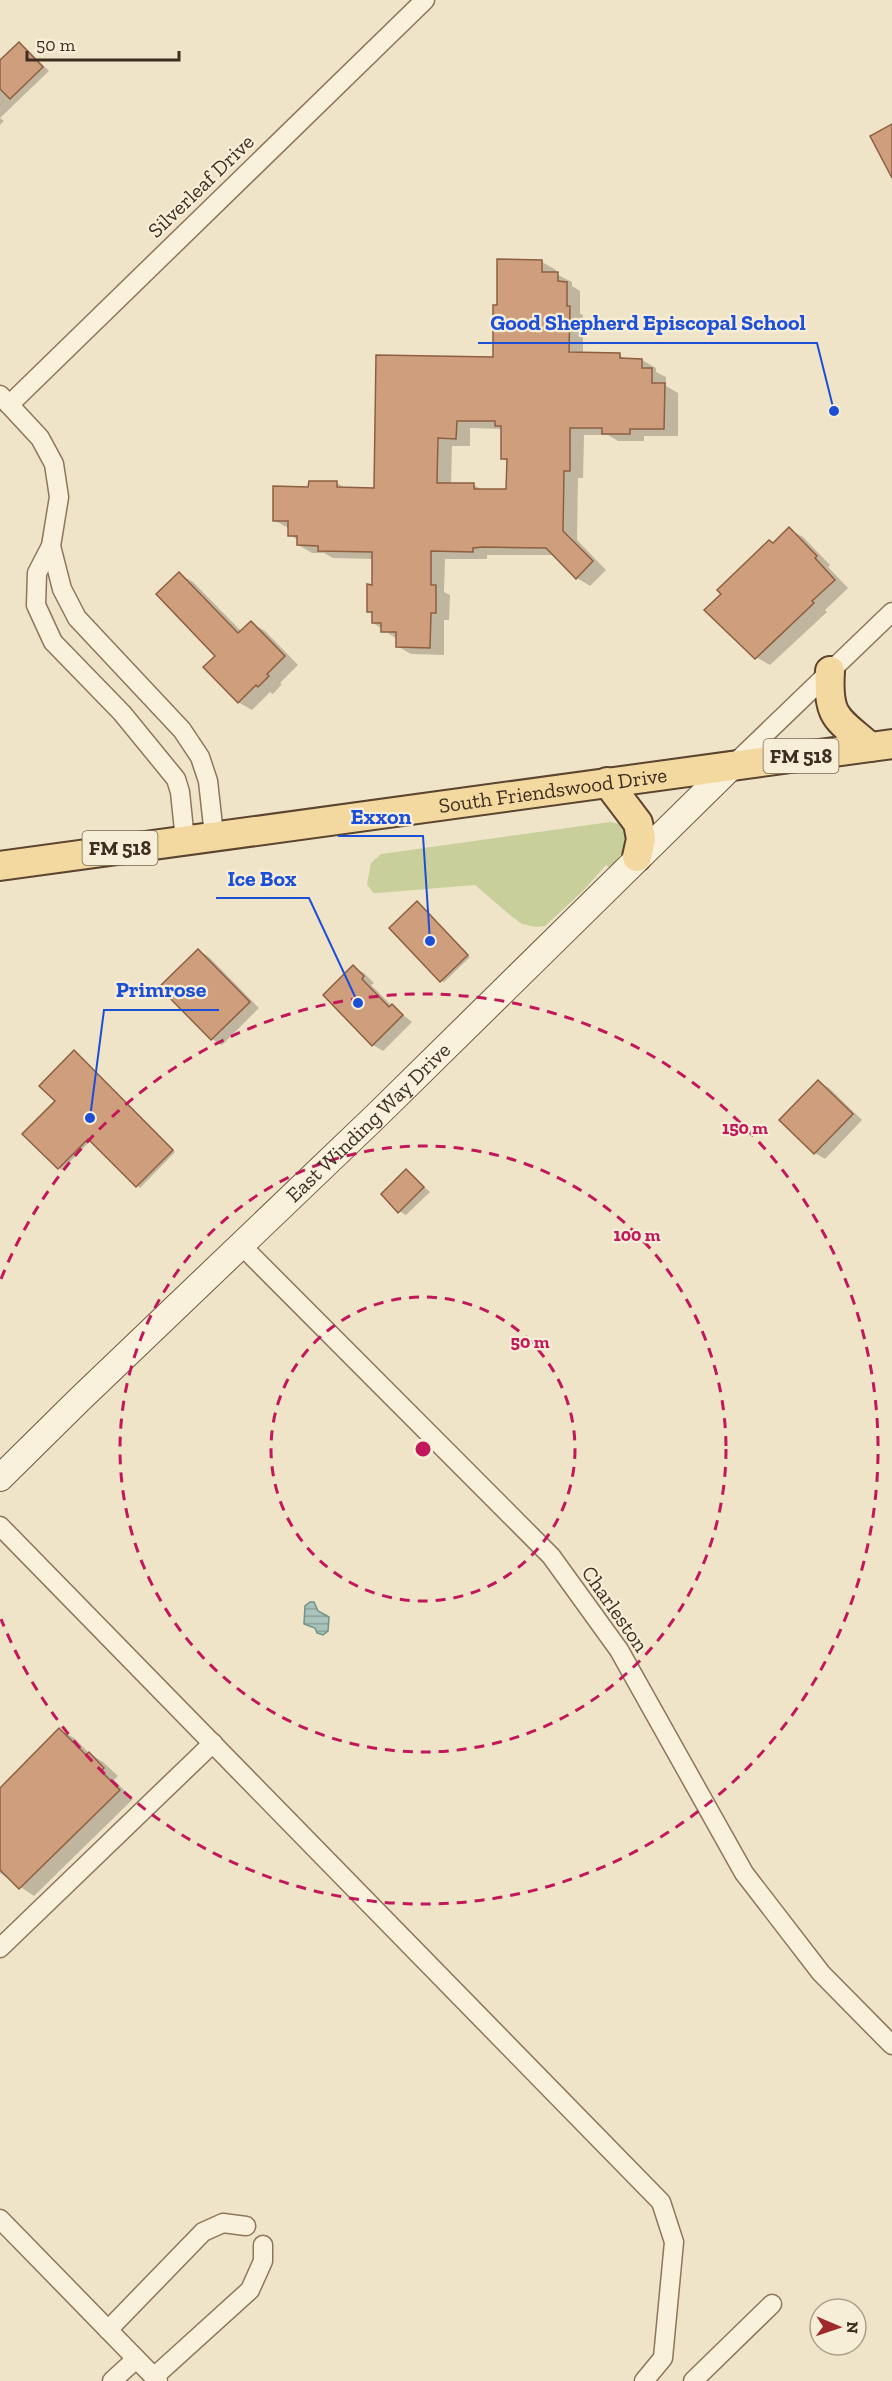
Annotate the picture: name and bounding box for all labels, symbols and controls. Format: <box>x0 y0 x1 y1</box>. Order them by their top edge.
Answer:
scale bar <box>27 24 178 62</box>
text: 50 m <box>36 34 76 56</box>
street label: Silverleaf Drive <box>142 129 259 242</box>
callout: Good Shepherd Episcopal School <box>478 303 817 343</box>
text: Good Shepherd Episcopal School <box>490 309 806 336</box>
road number: FM 518 <box>764 739 838 773</box>
street label: South Friendswood Drive <box>437 762 669 818</box>
callout: Exxon <box>338 796 423 836</box>
text: Exxon <box>350 803 412 830</box>
road number: FM 518 <box>82 831 158 865</box>
callout: Ice Box <box>216 858 309 898</box>
text: Ice Box <box>227 865 297 892</box>
callout: Primrose <box>104 970 219 1010</box>
text: Primrose <box>116 976 207 1003</box>
street label: East Winding Way Drive <box>281 1037 455 1207</box>
text: 150 m <box>722 1117 768 1139</box>
text: 100 m <box>613 1224 661 1246</box>
text: 50 m <box>511 1331 550 1353</box>
centre of rings <box>413 1439 433 1459</box>
street label: Charleston <box>577 1561 654 1657</box>
north arrow <box>808 2297 868 2357</box>
text: N <box>843 2321 862 2334</box>

